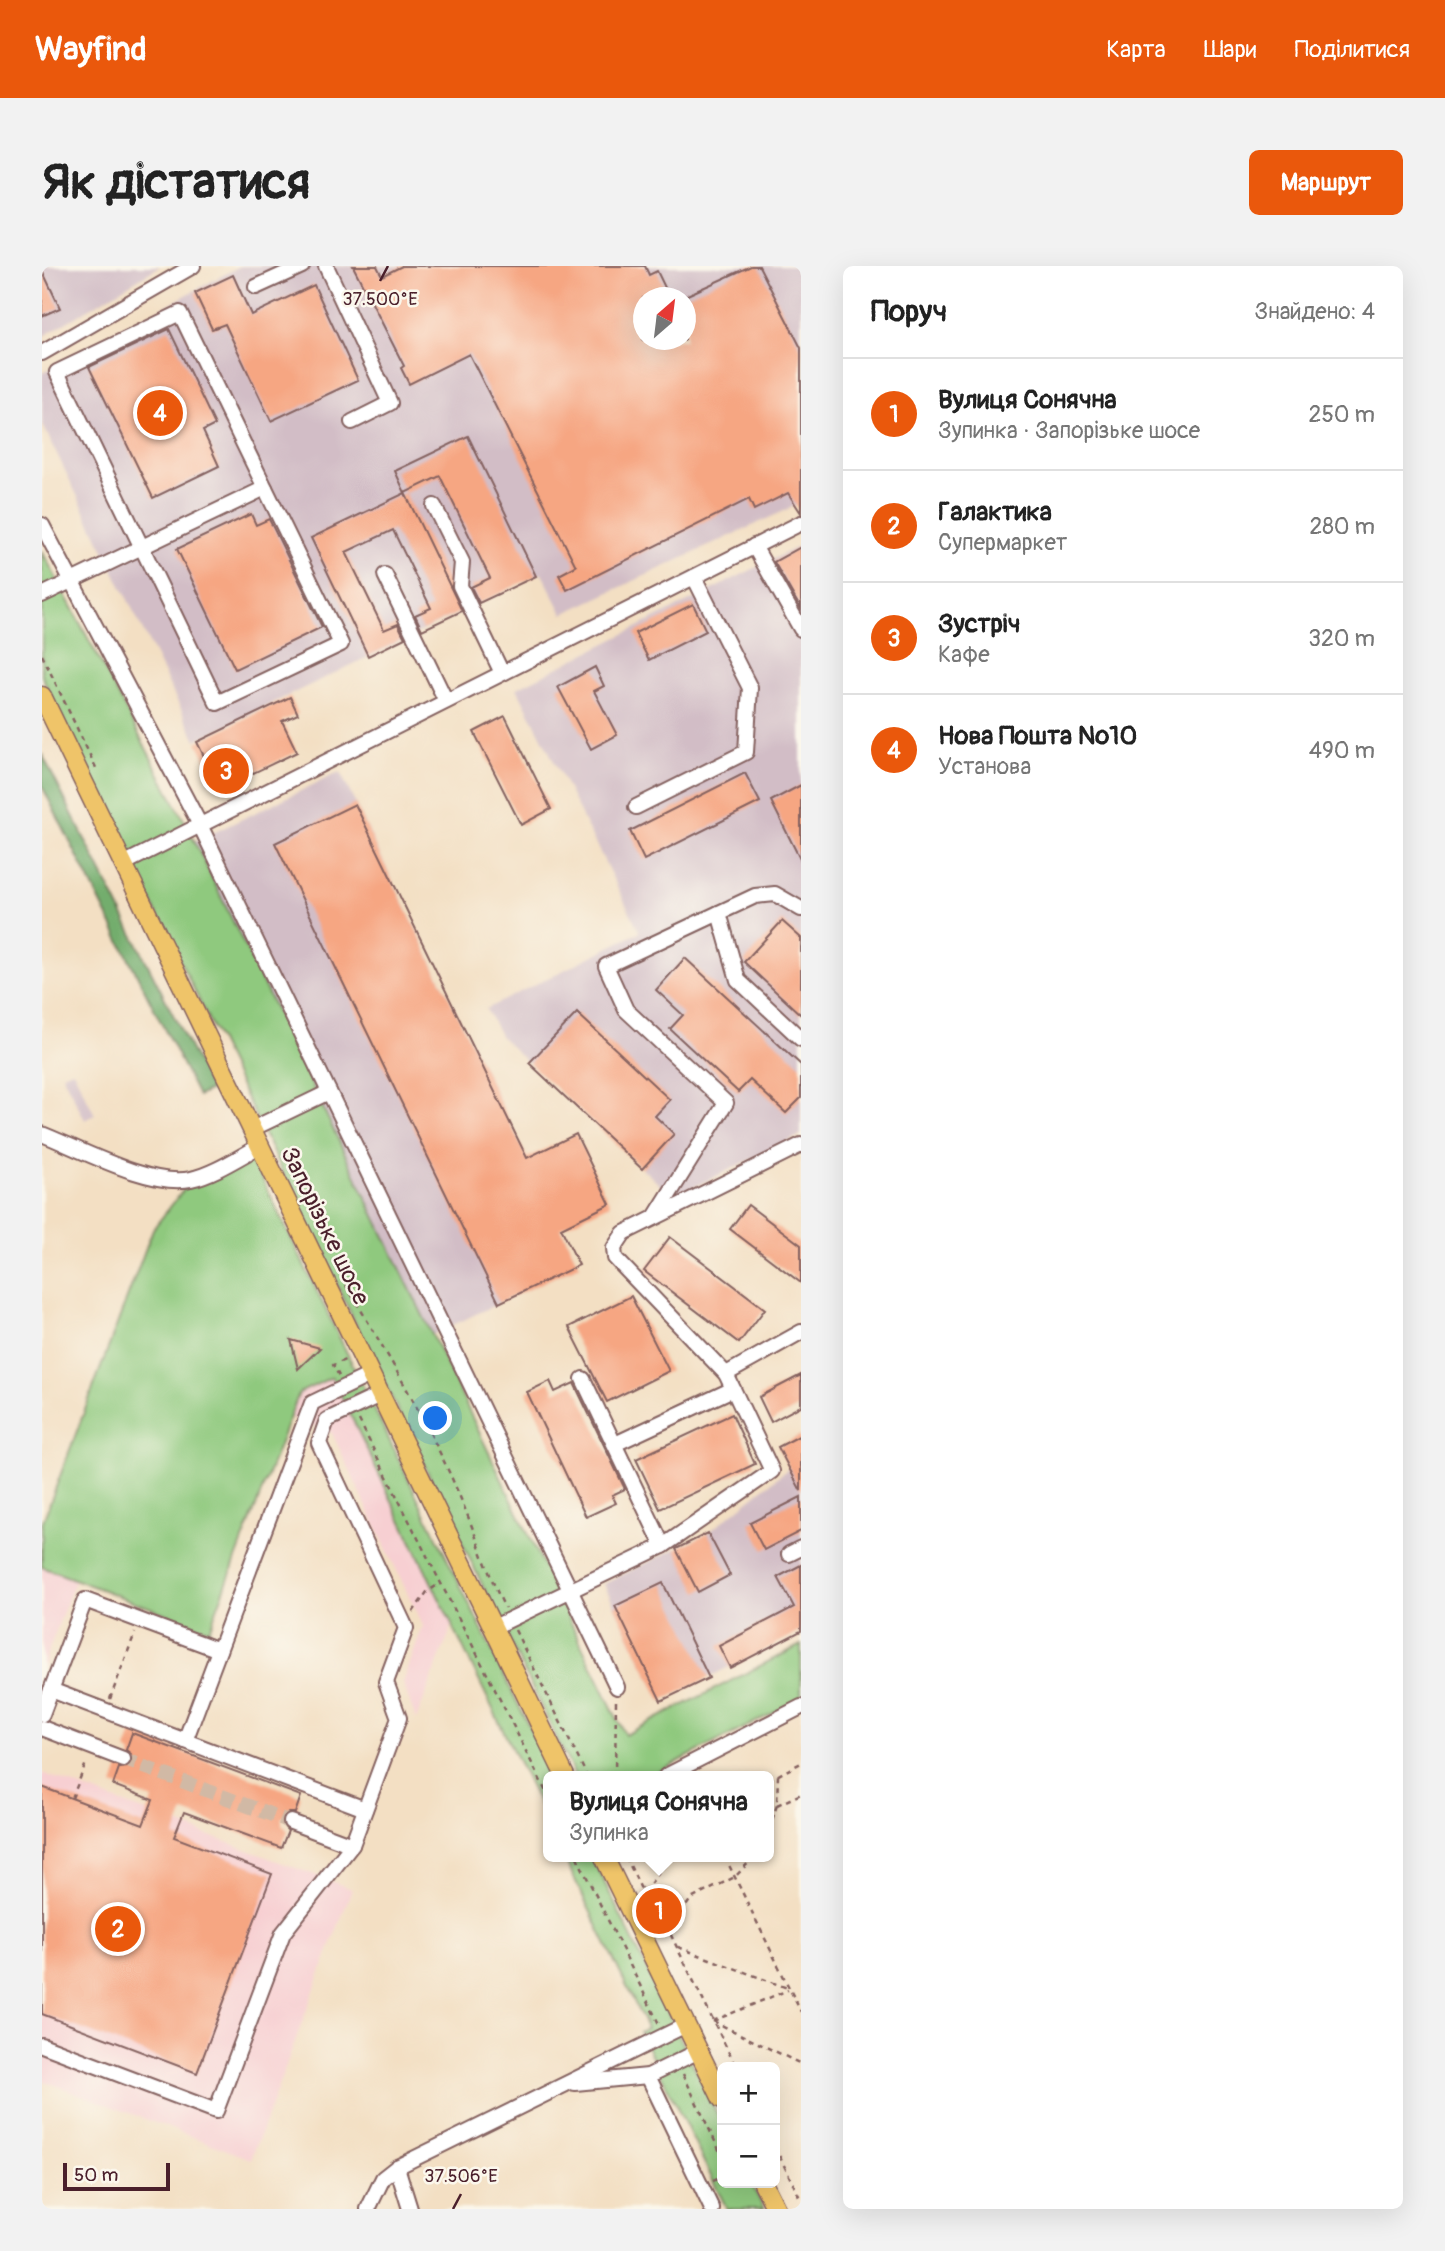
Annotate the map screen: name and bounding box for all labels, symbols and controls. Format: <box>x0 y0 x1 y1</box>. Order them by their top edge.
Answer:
text: Wayfind <box>35 29 147 70</box>
text: Карта <box>1106 35 1166 64</box>
text: Шари <box>1204 35 1257 64</box>
text: Поділитися <box>1295 35 1410 64</box>
button: Маршрут <box>1249 150 1403 215</box>
text: Як дістатися <box>42 152 310 213</box>
north arrow <box>633 287 696 350</box>
text: 37.500°E <box>342 288 418 311</box>
text: Поруч <box>871 293 947 330</box>
text: Знайдено: 4 <box>1255 297 1375 326</box>
text: Вулиця Сонячна <box>938 384 1117 416</box>
pin: 4 <box>137 387 183 439</box>
text: 1 <box>890 400 899 429</box>
text: 250 m <box>1309 400 1375 429</box>
text: Зупинка · Запорізьке шосе <box>938 416 1200 445</box>
text: Галактика <box>938 496 1052 528</box>
text: 2 <box>888 512 900 541</box>
text: 280 m <box>1309 512 1375 541</box>
text: Супермаркет <box>938 528 1067 557</box>
text: Зустріч <box>938 608 1020 640</box>
text: 3 <box>888 624 900 653</box>
text: 320 m <box>1308 624 1375 653</box>
text: Кафе <box>938 640 990 669</box>
text: Нова Пошта №10 <box>938 720 1137 752</box>
text: 4 <box>887 736 901 765</box>
text: 490 m <box>1309 736 1375 765</box>
pin: 3 <box>203 745 249 797</box>
text: Установа <box>938 752 1031 781</box>
street label: Запорізьке шосе <box>274 1142 376 1310</box>
your location <box>418 1401 452 1435</box>
popup <box>543 1771 774 1862</box>
text: Вулиця Сонячна <box>569 1786 748 1818</box>
text: Зупинка <box>569 1818 649 1847</box>
pin: 1 <box>636 1885 682 1937</box>
pin: 2 <box>95 1903 141 1955</box>
map controls <box>717 2062 780 2188</box>
button: + <box>717 2062 780 2125</box>
button: − <box>717 2125 780 2188</box>
scale bar <box>63 2160 170 2192</box>
text: 50 m <box>74 2163 118 2187</box>
text: 37.506°E <box>424 2165 498 2188</box>

